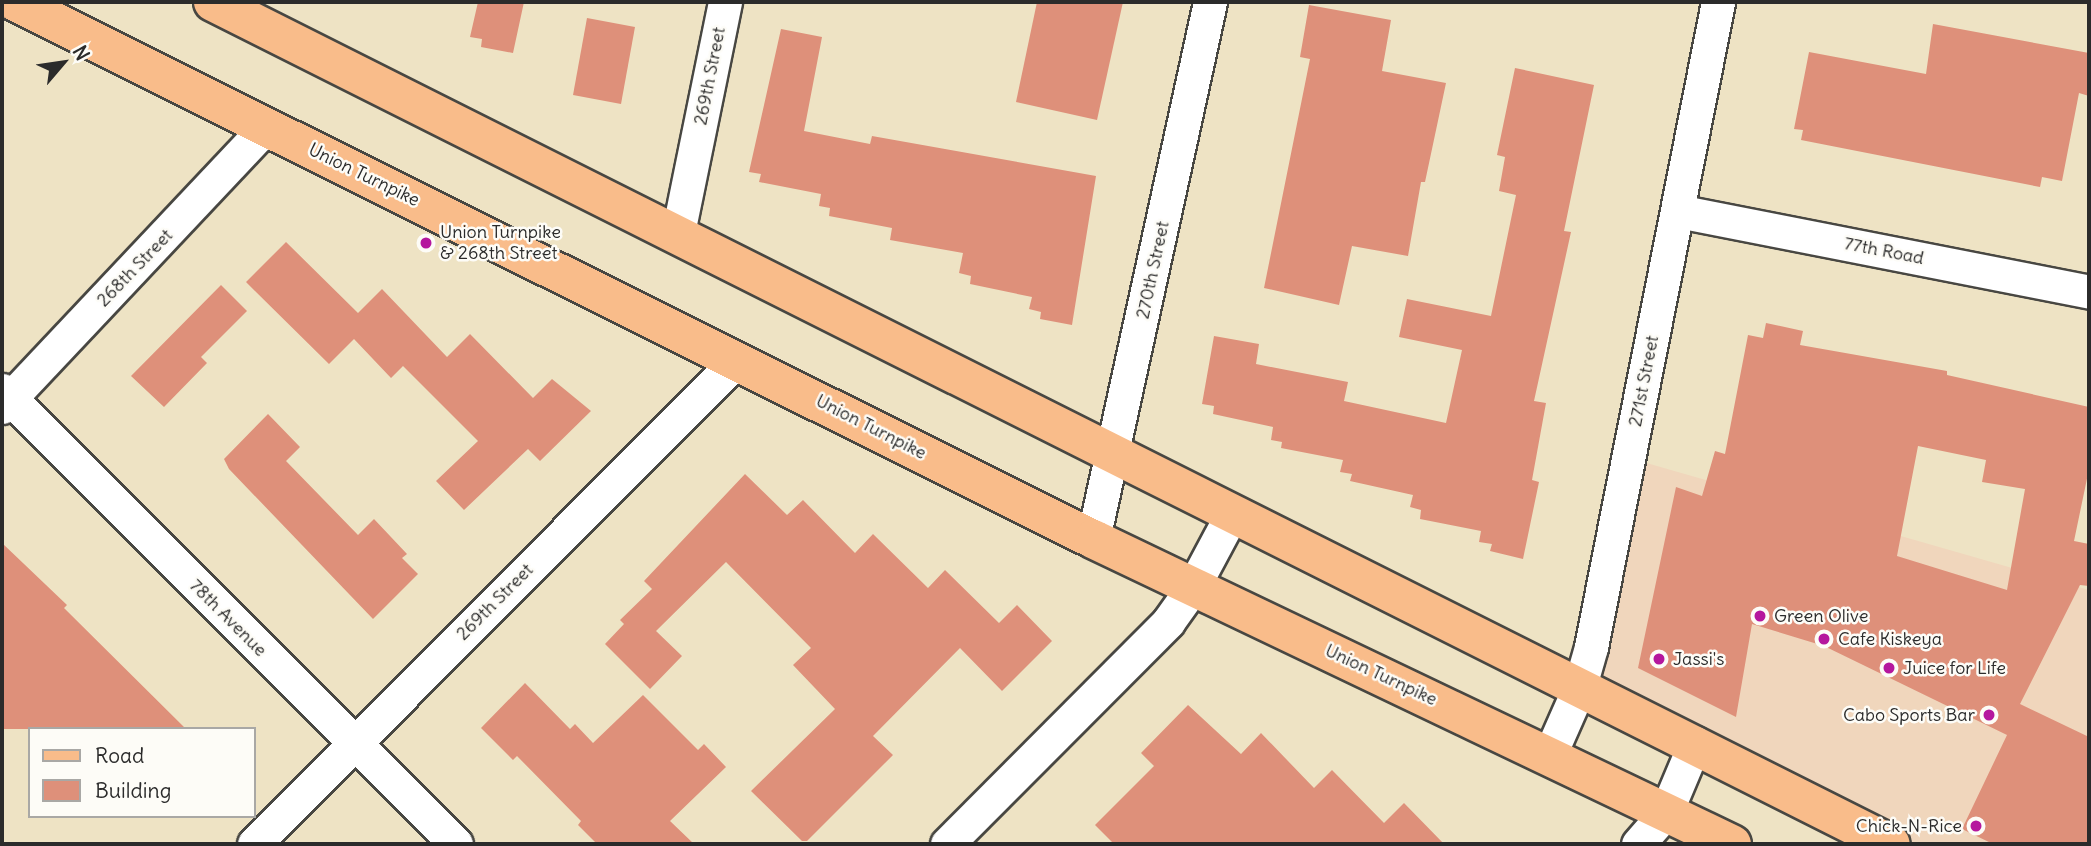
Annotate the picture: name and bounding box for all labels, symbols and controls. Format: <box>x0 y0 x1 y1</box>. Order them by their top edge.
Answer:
street label: 269th Street <box>690 25 730 127</box>
north arrow <box>28 28 98 98</box>
text: N <box>68 41 95 64</box>
street label: Union Turnpike <box>305 139 423 211</box>
street label: 270th Street <box>1132 219 1174 321</box>
place label: Union Turnpike & 268th Street <box>440 222 561 264</box>
street label: 268th Street <box>93 225 177 311</box>
street label: 77th Road <box>1842 233 1926 269</box>
marker: Union Turnpike & 268th Street <box>418 235 434 251</box>
street label: 271st Street <box>1625 334 1663 428</box>
street label: Union Turnpike <box>812 390 930 464</box>
street label: 269th Street <box>452 559 538 645</box>
street label: 78th Avenue <box>185 575 271 661</box>
place label: Green Olive <box>1774 605 1868 627</box>
marker: Green Olive <box>1752 608 1768 624</box>
place label: Cafe Kiskeya <box>1838 628 1942 650</box>
marker: Cafe Kiskeya <box>1816 631 1832 647</box>
street label: Union Turnpike <box>1322 640 1440 710</box>
place label: Jassi's <box>1673 648 1724 670</box>
marker: Jassi's <box>1651 651 1667 667</box>
place label: Juice for Life <box>1903 657 2006 679</box>
marker: Juice for Life <box>1881 660 1897 676</box>
place label: Cabo Sports Bar <box>1843 704 1975 726</box>
marker: Cabo Sports Bar <box>1981 707 1997 723</box>
legend <box>28 727 256 818</box>
text: Road <box>95 742 144 769</box>
text: Building <box>95 777 171 804</box>
place label: Chick-N-Rice <box>1856 815 1962 837</box>
marker: Chick-N-Rice <box>1968 818 1984 834</box>

